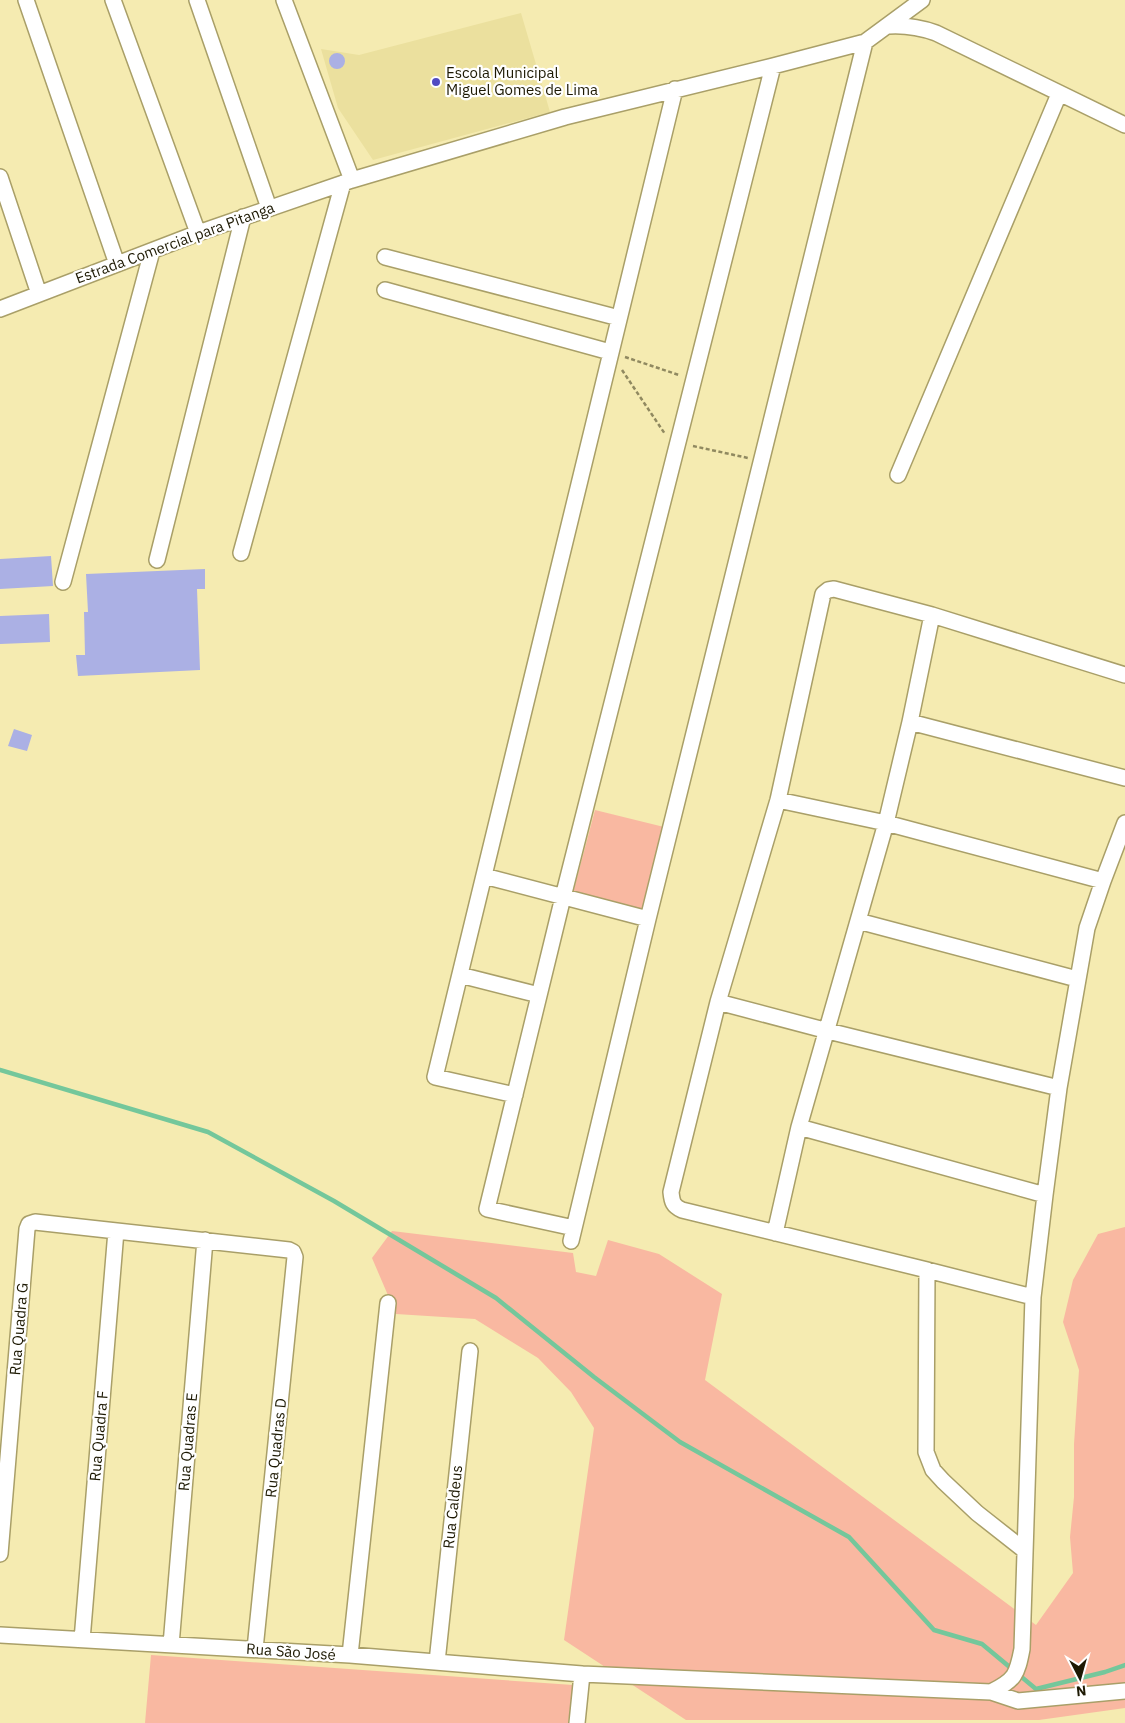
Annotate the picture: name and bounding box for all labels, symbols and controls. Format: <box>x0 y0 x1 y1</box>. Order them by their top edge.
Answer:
place label: Escola Municipal Miguel Gomes de Lima <box>446 63 598 99</box>
marker: Escola Municipal Miguel Gomes de Lima <box>430 76 442 88</box>
street label: Estrada Comercial para Pitanga <box>73 198 277 287</box>
street label: Rua Quadra G <box>5 1282 32 1376</box>
street label: Rua Quadra F <box>85 1390 112 1482</box>
street label: Rua Quadras E <box>174 1392 201 1492</box>
street label: Rua Quadras D <box>261 1397 290 1499</box>
street label: Rua Caldeus <box>439 1464 466 1550</box>
street label: Rua São José <box>246 1639 337 1664</box>
north arrow <box>1055 1653 1105 1703</box>
text: N <box>1075 1681 1087 1700</box>

